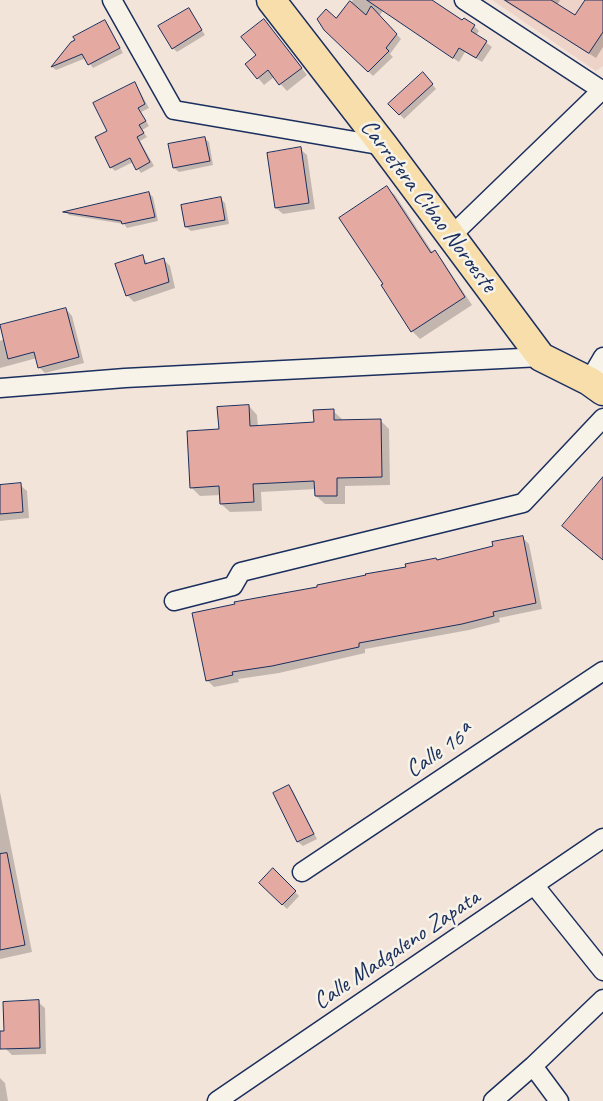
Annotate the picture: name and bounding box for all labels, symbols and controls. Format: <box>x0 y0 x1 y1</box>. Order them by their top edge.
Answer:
street label: Carretera Cibao Noroeste <box>354 114 502 298</box>
street label: Calle 16ª <box>400 720 478 784</box>
street label: Calle Madgaleno Zapata <box>308 884 486 1016</box>

